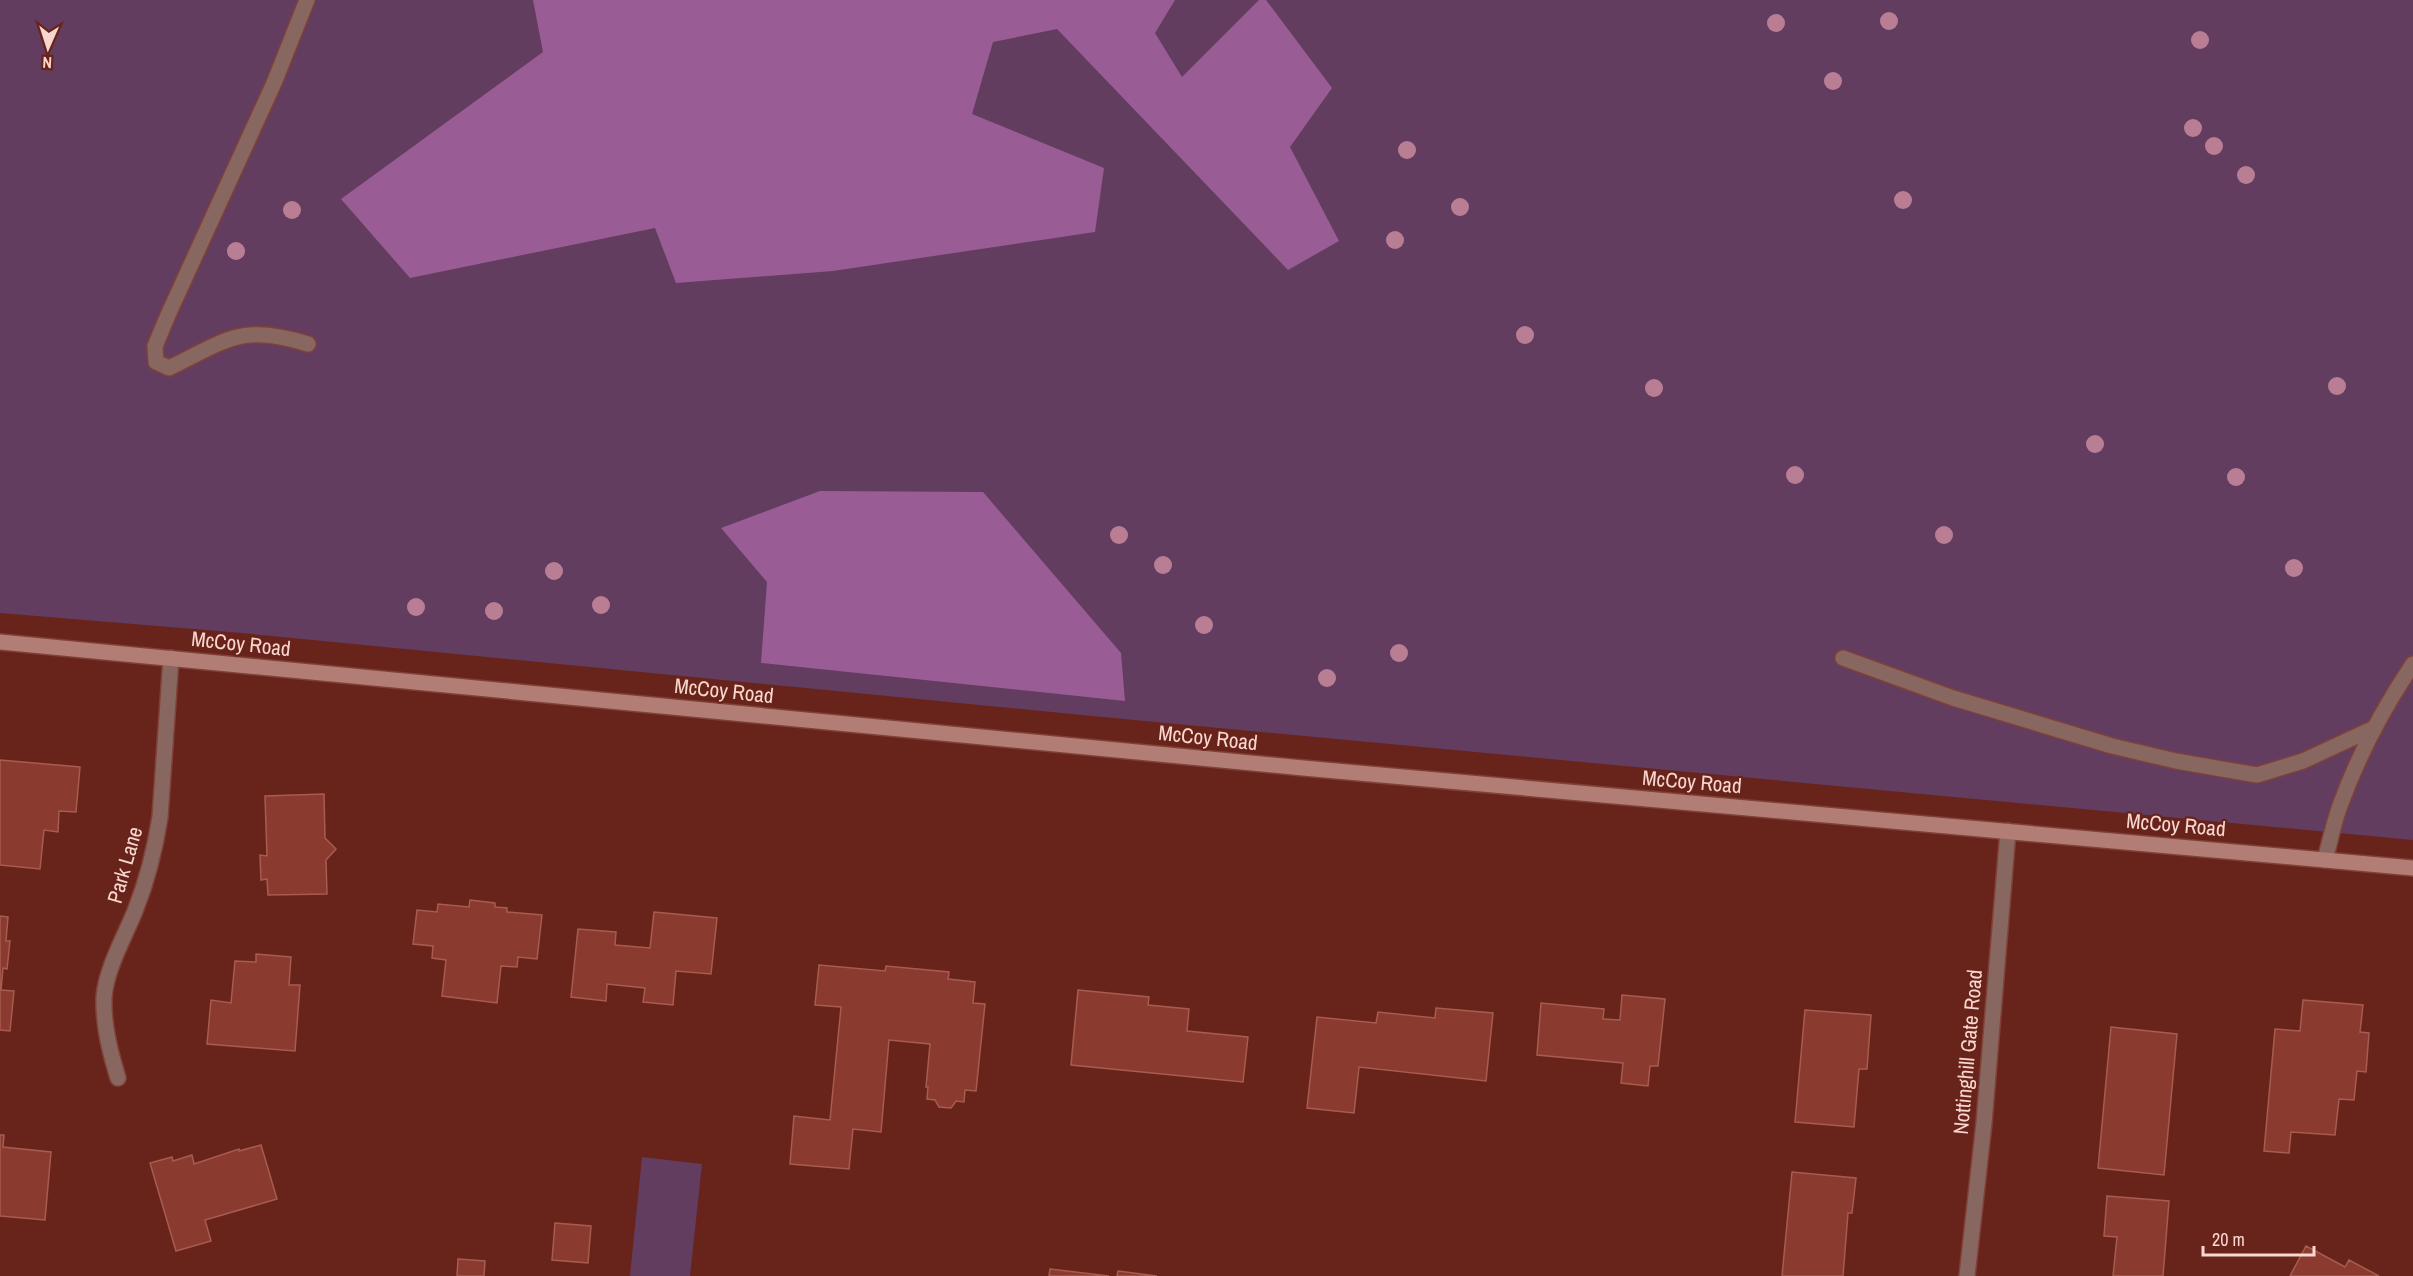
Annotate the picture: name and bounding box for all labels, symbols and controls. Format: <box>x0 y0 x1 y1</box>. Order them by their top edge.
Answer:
north arrow <box>18 18 78 78</box>
text: N <box>42 52 53 74</box>
street label: McCoy Road <box>190 624 292 663</box>
street label: McCoy Road <box>673 671 775 710</box>
street label: McCoy Road <box>1157 718 1259 757</box>
street label: McCoy Road <box>1641 763 1743 800</box>
street label: McCoy Road <box>2125 806 2227 843</box>
street label: Park Lane <box>100 823 149 907</box>
street label: Nottinghill Gate Road <box>1946 968 1989 1136</box>
scale bar <box>2203 1219 2314 1257</box>
text: 20 m <box>2212 1227 2245 1252</box>

